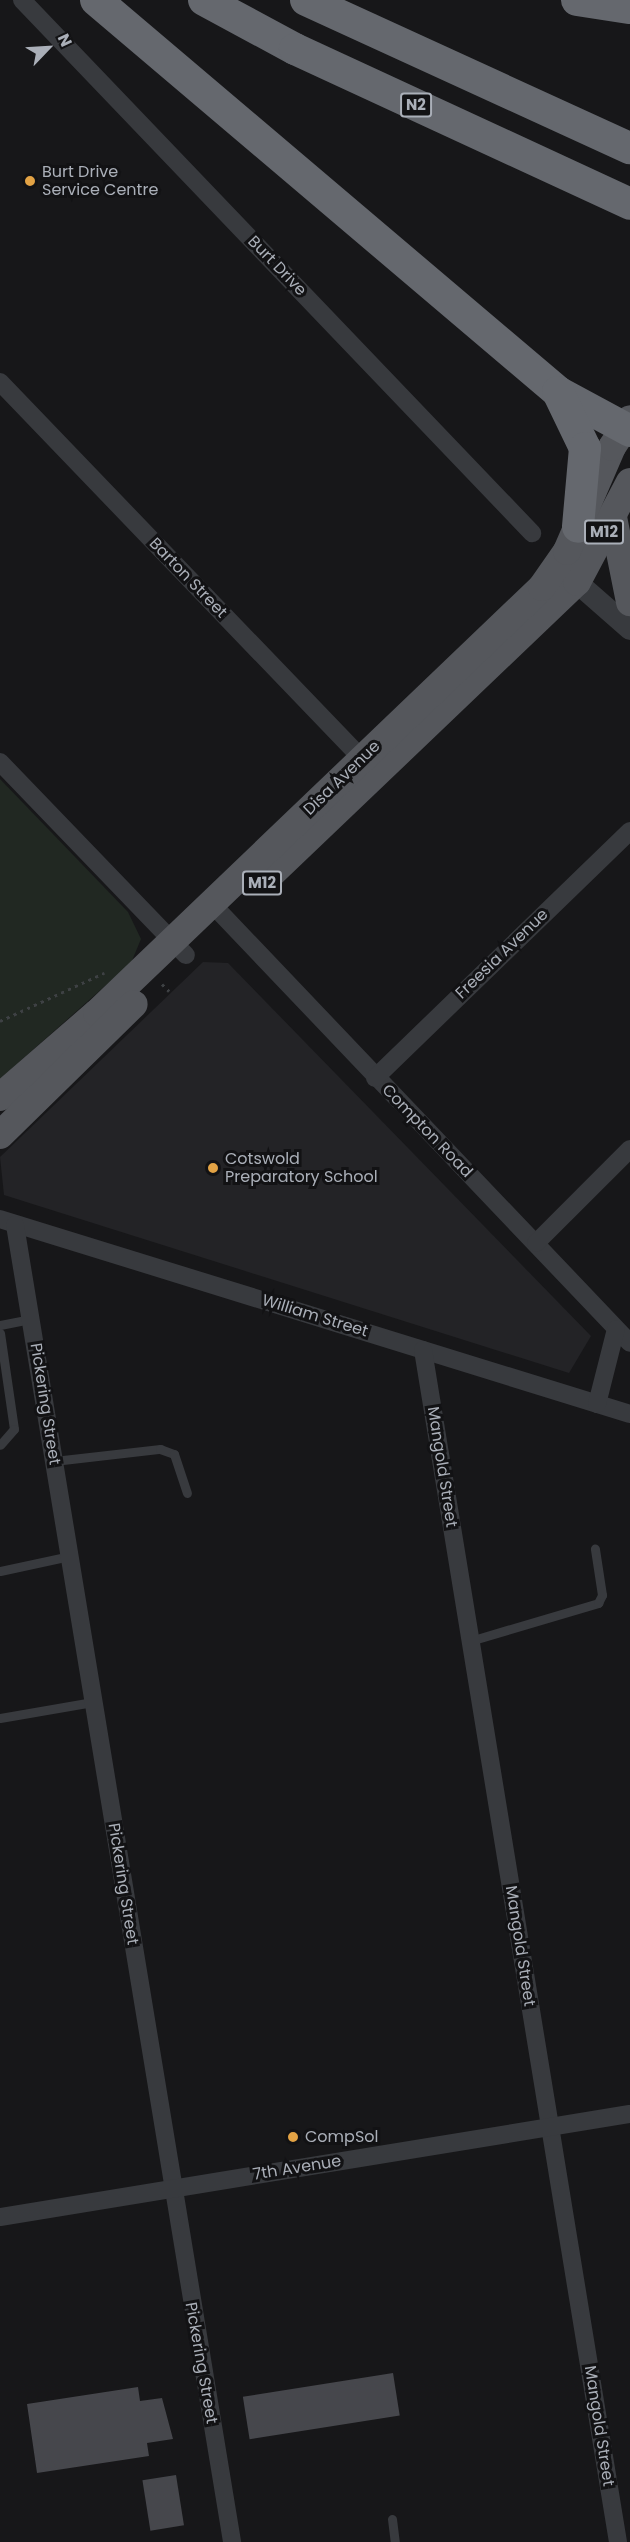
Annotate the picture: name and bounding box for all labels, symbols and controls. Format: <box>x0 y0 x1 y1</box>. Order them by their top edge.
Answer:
north arrow <box>18 18 78 78</box>
text: N <box>52 30 78 50</box>
road number: N2 <box>400 93 432 117</box>
place label: Burt Drive Service Centre <box>42 162 158 200</box>
marker: Burt Drive Service Centre <box>23 174 37 188</box>
street label: Burt Drive <box>244 232 310 300</box>
road number: M12 <box>583 520 625 544</box>
street label: Barton Street <box>145 534 231 622</box>
street label: Disa Avenue <box>300 737 384 819</box>
road number: M12 <box>241 871 283 895</box>
street label: Freesia Avenue <box>452 905 552 1003</box>
street label: Compton Road <box>378 1080 476 1182</box>
place label: Cotswold Preparatory School <box>225 1149 378 1187</box>
marker: Cotswold Preparatory School <box>206 1161 220 1175</box>
street label: William Street <box>260 1291 370 1341</box>
street label: Pickering Street <box>26 1342 64 1466</box>
street label: Mangold Street <box>423 1405 461 1529</box>
street label: Pickering Street <box>104 1822 142 1946</box>
street label: Mangold Street <box>501 1884 539 2008</box>
place label: CompSol <box>305 2127 378 2147</box>
marker: CompSol <box>286 2130 300 2144</box>
street label: 7th Avenue <box>251 2152 343 2184</box>
street label: Pickering Street <box>181 2301 221 2425</box>
street label: Mangold Street <box>580 2364 618 2488</box>

